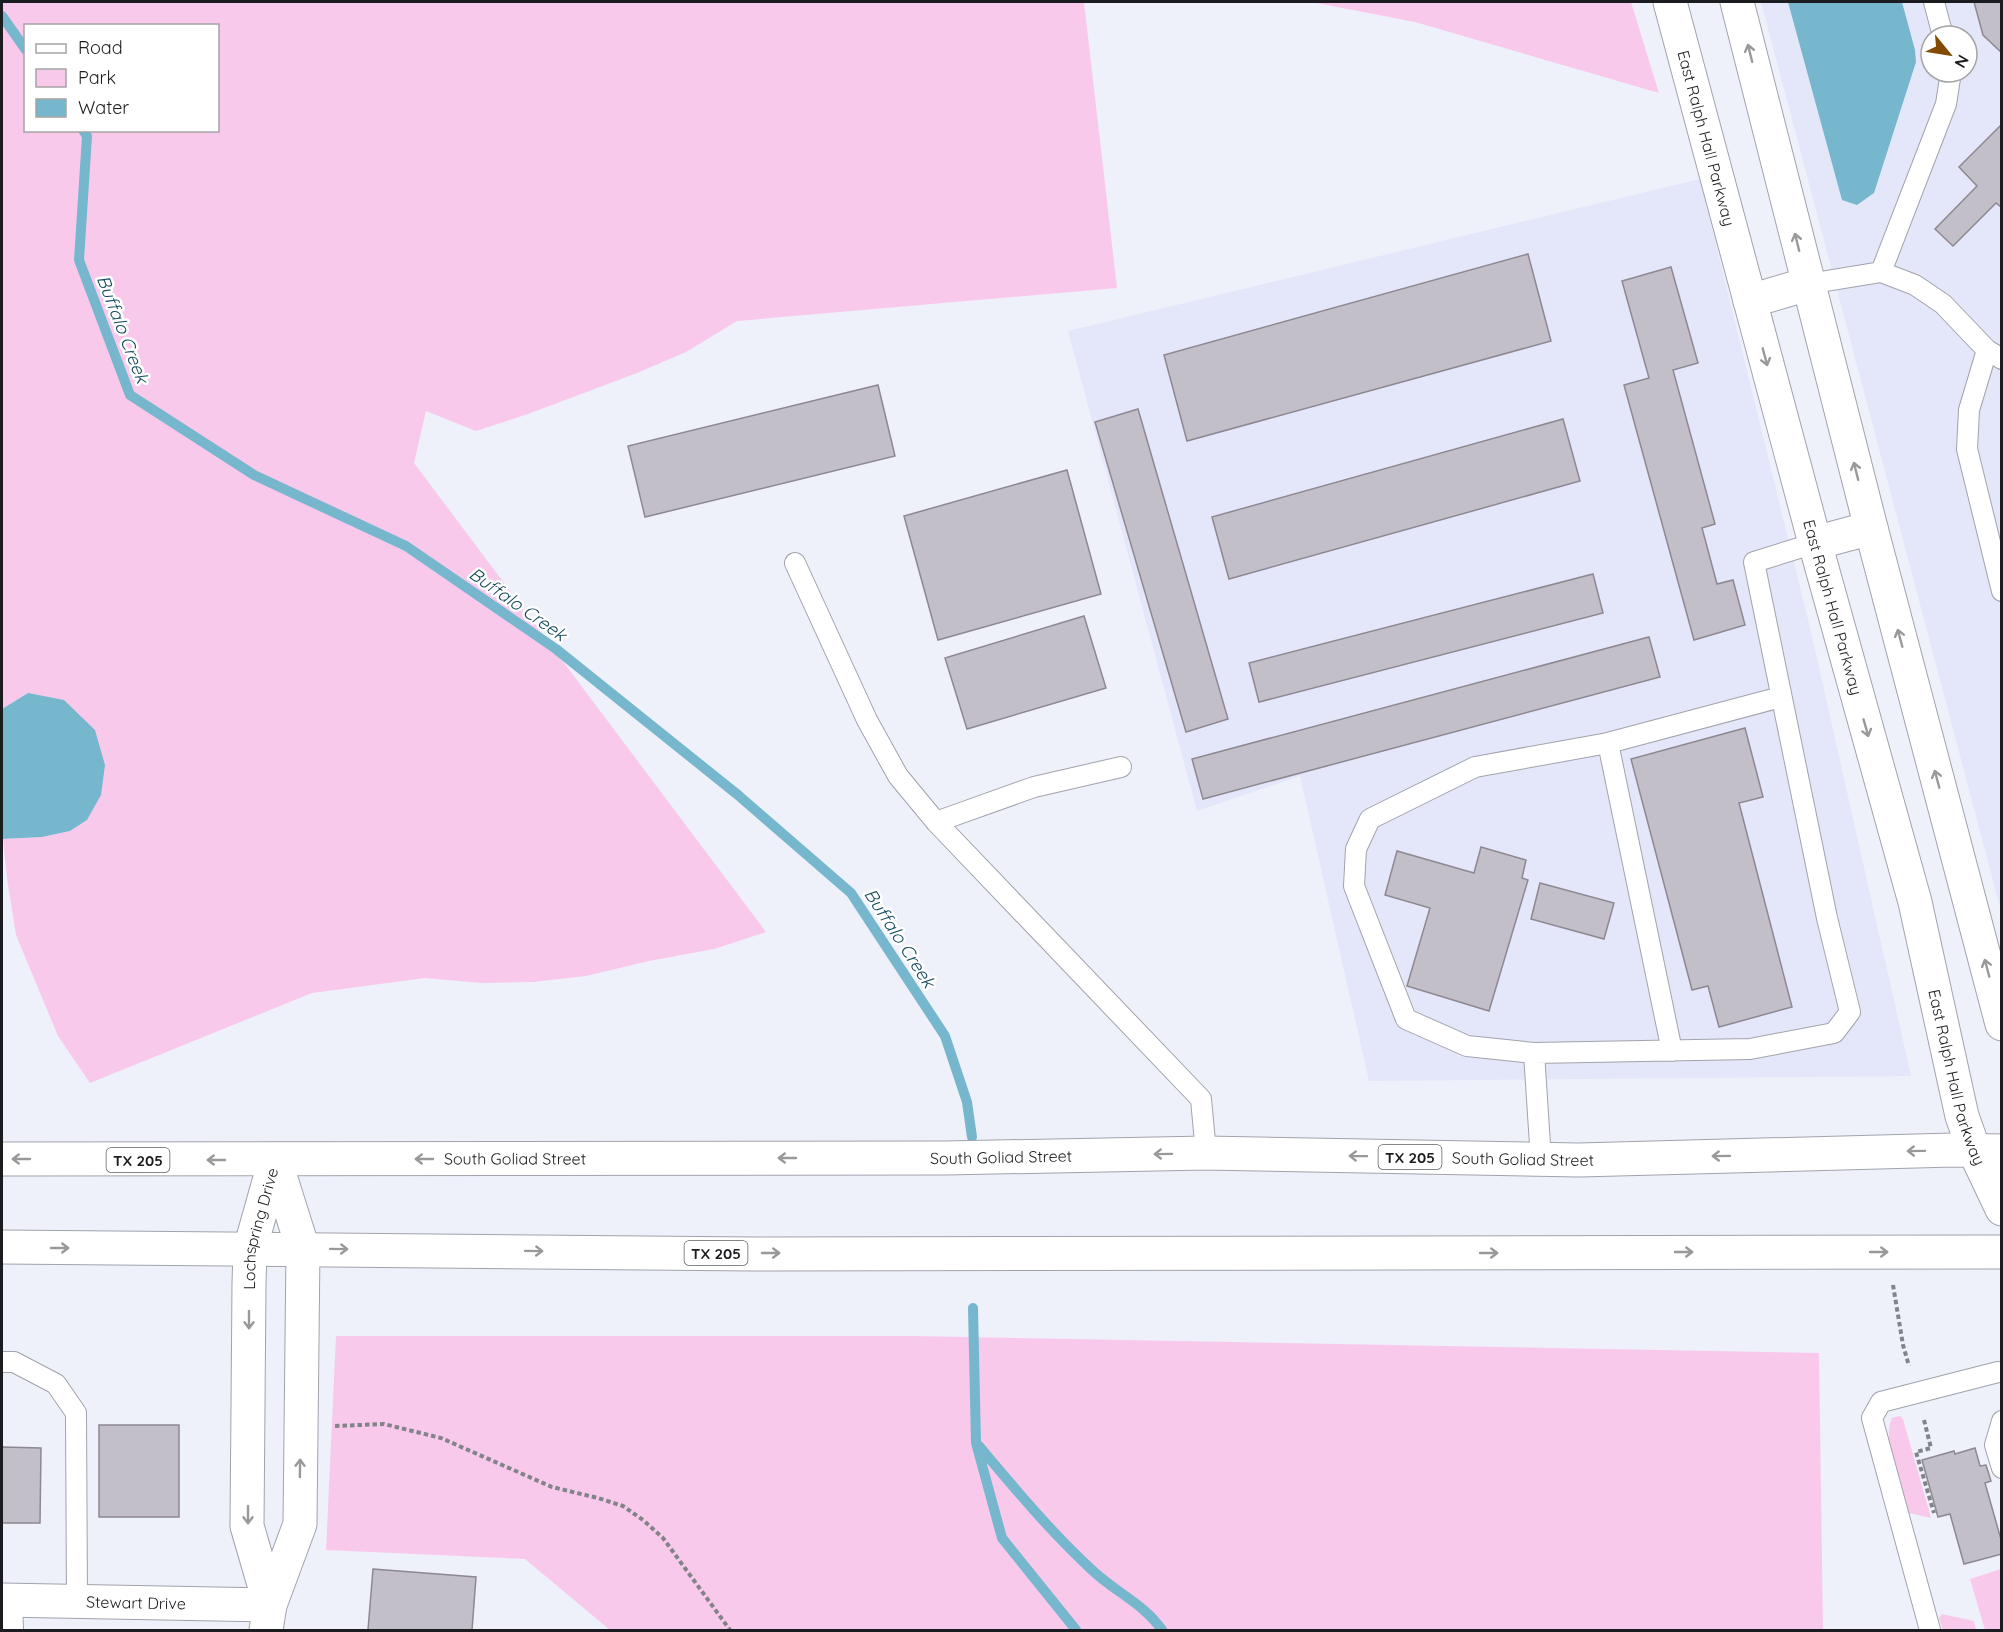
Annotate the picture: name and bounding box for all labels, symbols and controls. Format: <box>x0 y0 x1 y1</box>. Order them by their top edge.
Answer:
legend <box>24 24 219 132</box>
north arrow <box>1919 24 1979 84</box>
text: Road <box>78 36 123 59</box>
one-way arrow <box>1743 43 1755 62</box>
street label: East Ralph Hall Parkway <box>1673 48 1740 228</box>
text: N <box>1950 51 1974 72</box>
text: Park <box>78 66 116 89</box>
text: Water <box>78 96 129 119</box>
one-way arrow <box>1791 232 1803 251</box>
water label: Buffalo Creek <box>92 272 155 388</box>
one-way arrow <box>1760 347 1771 366</box>
one-way arrow <box>1850 462 1862 481</box>
street label: East Ralph Hall Parkway <box>1799 517 1867 697</box>
water label: Buffalo Creek <box>465 562 572 647</box>
one-way arrow <box>1893 629 1905 648</box>
one-way arrow <box>1861 718 1872 737</box>
one-way arrow <box>1931 770 1942 789</box>
water label: Buffalo Creek <box>859 884 941 993</box>
one-way arrow <box>1980 958 1992 977</box>
street label: East Ralph Hall Parkway <box>1924 987 1990 1168</box>
road number: TX 205 <box>1378 1145 1442 1169</box>
one-way arrow <box>1906 1145 1926 1157</box>
street label: South Goliad Street <box>930 1146 1072 1168</box>
road number: TX 205 <box>106 1148 170 1172</box>
street label: South Goliad Street <box>444 1148 586 1169</box>
one-way arrow <box>1154 1148 1174 1160</box>
street label: South Goliad Street <box>1452 1148 1594 1170</box>
one-way arrow <box>1349 1150 1369 1162</box>
one-way arrow <box>1712 1150 1732 1162</box>
one-way arrow <box>778 1152 798 1164</box>
one-way arrow <box>12 1153 32 1165</box>
one-way arrow <box>207 1154 227 1166</box>
one-way arrow <box>415 1154 435 1165</box>
street label: Lochspring Drive <box>239 1165 282 1290</box>
road number: TX 205 <box>684 1241 748 1265</box>
one-way arrow <box>49 1242 69 1254</box>
one-way arrow <box>328 1244 348 1255</box>
one-way arrow <box>523 1245 543 1257</box>
one-way arrow <box>1674 1246 1694 1258</box>
one-way arrow <box>1869 1246 1889 1258</box>
one-way arrow <box>1479 1247 1499 1259</box>
one-way arrow <box>760 1248 780 1259</box>
one-way arrow <box>243 1310 254 1330</box>
one-way arrow <box>294 1458 306 1478</box>
one-way arrow <box>242 1505 253 1525</box>
street label: Stewart Drive <box>86 1592 186 1613</box>

